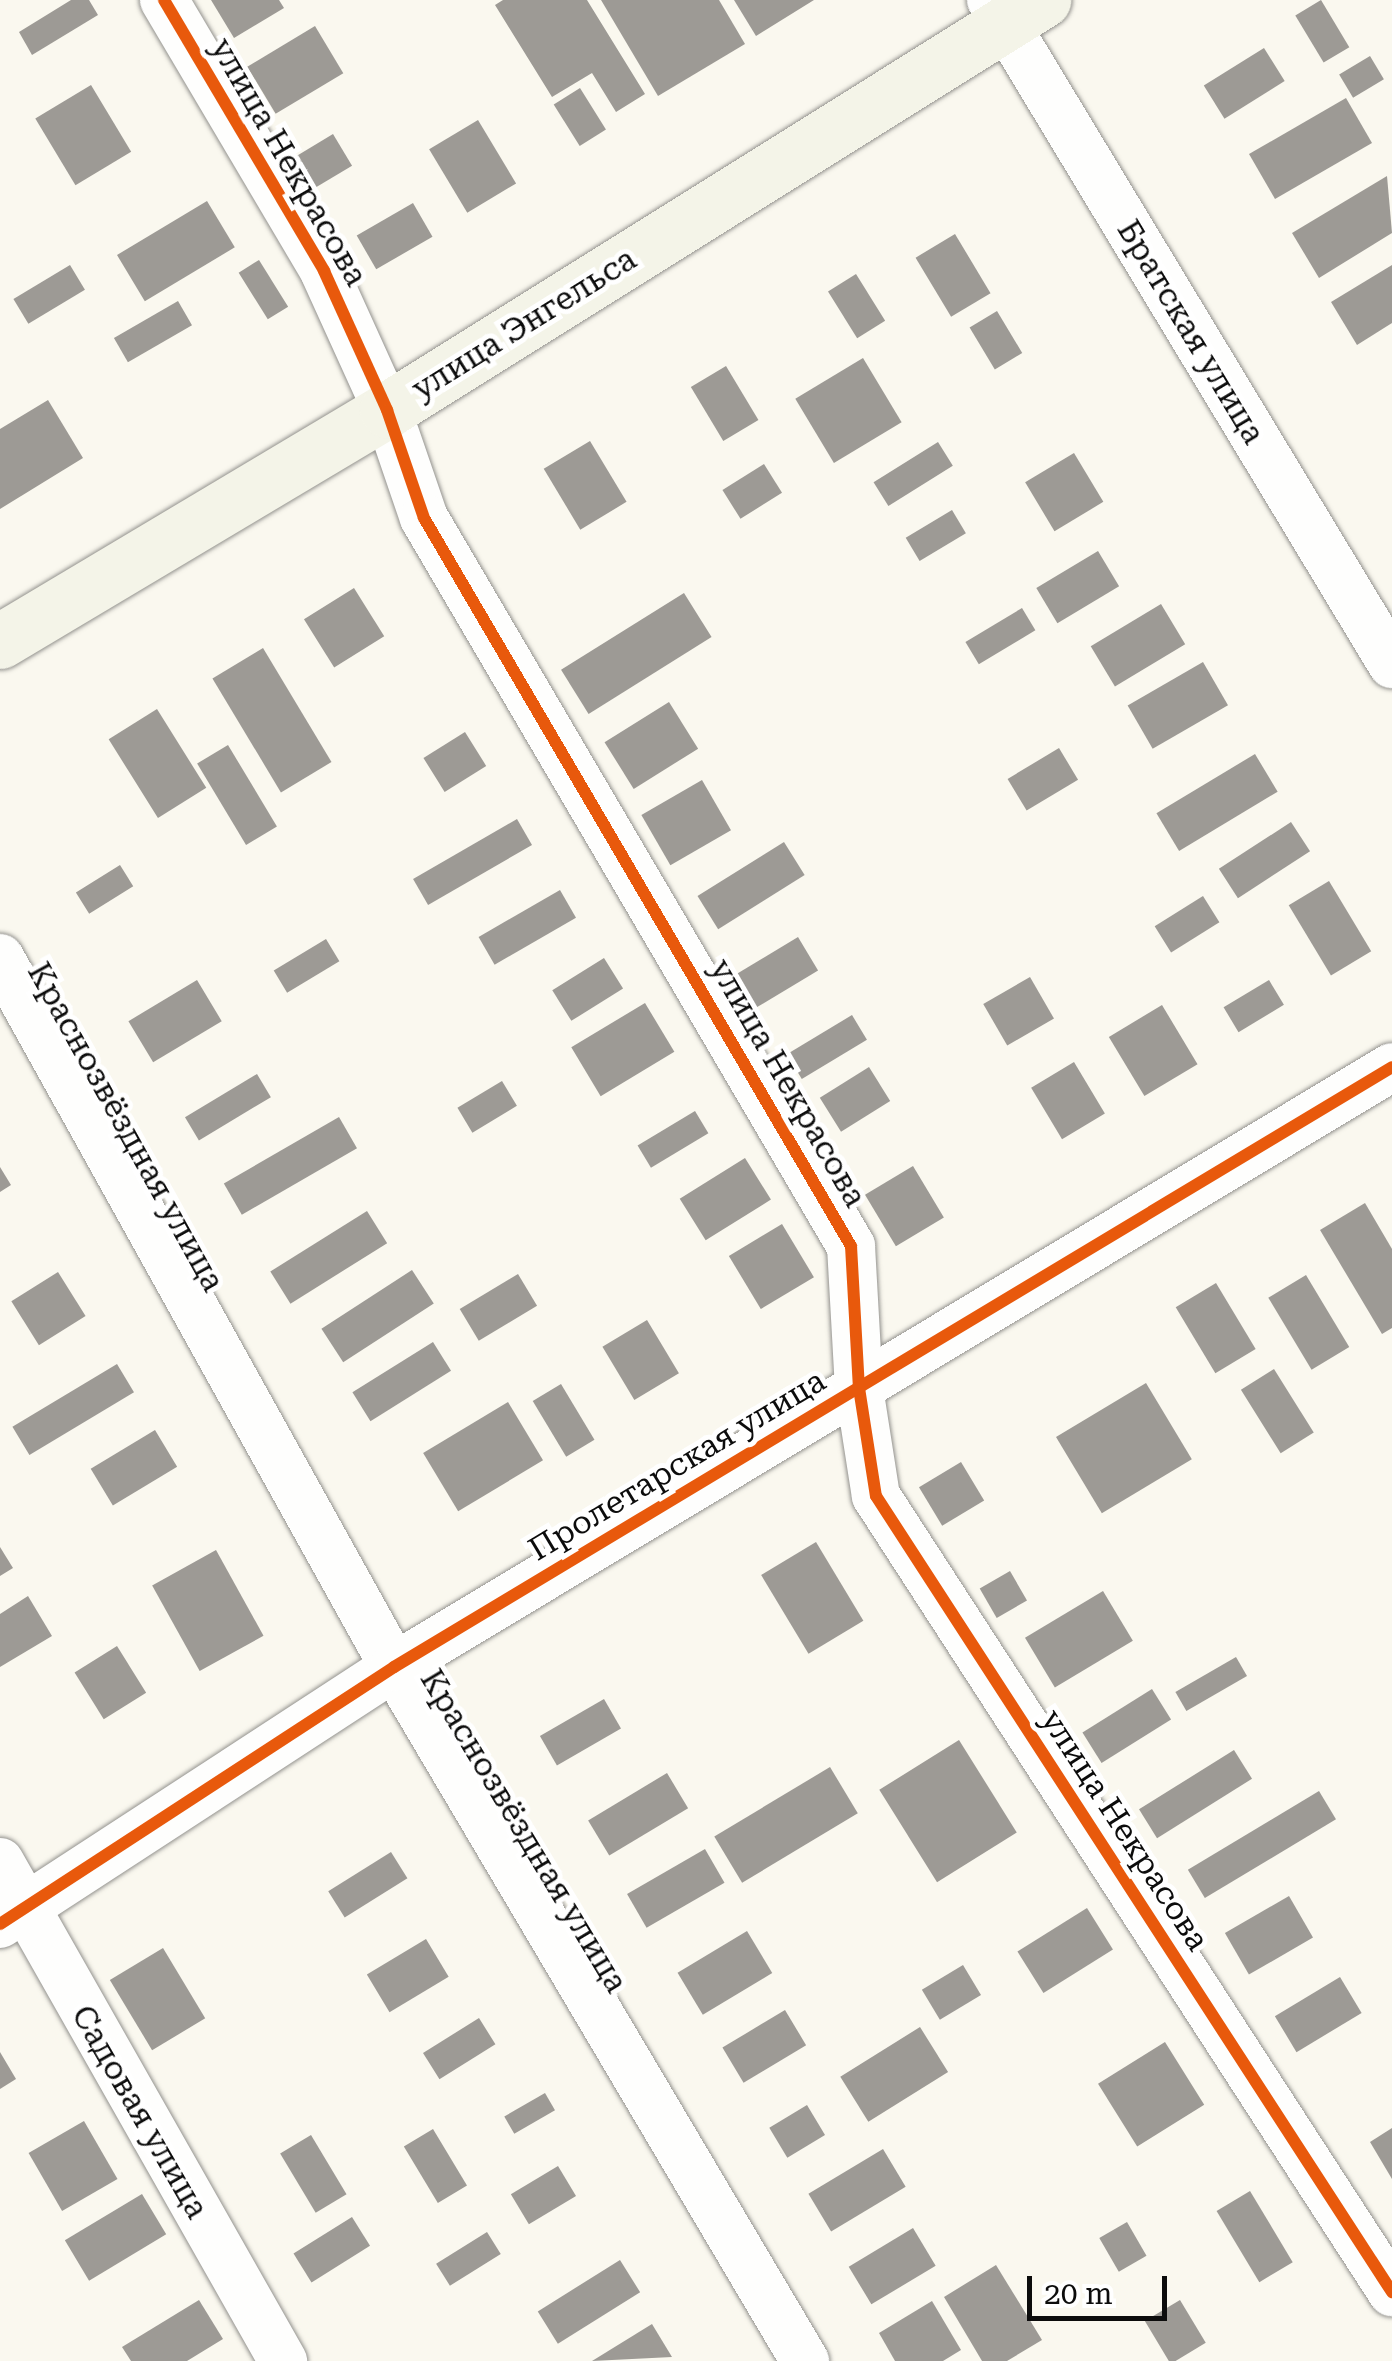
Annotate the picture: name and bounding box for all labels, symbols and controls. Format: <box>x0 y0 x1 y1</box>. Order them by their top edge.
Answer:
street label: улица Некрасова <box>202 31 376 293</box>
street label: Братская улица <box>1109 213 1273 451</box>
street label: улица Энгельса <box>405 240 643 408</box>
street label: улица Некрасова <box>701 952 875 1214</box>
street label: Краснозвёздная улица <box>19 956 233 1298</box>
street label: Пролетарская улица <box>522 1361 832 1569</box>
street label: Краснозвёздная улица <box>412 1662 636 2000</box>
street label: улица Некрасова <box>1033 1702 1217 1958</box>
street label: Садовая улица <box>63 1999 217 2225</box>
scale bar <box>1032 2256 1172 2318</box>
text: 20 m <box>1044 2276 1113 2311</box>

